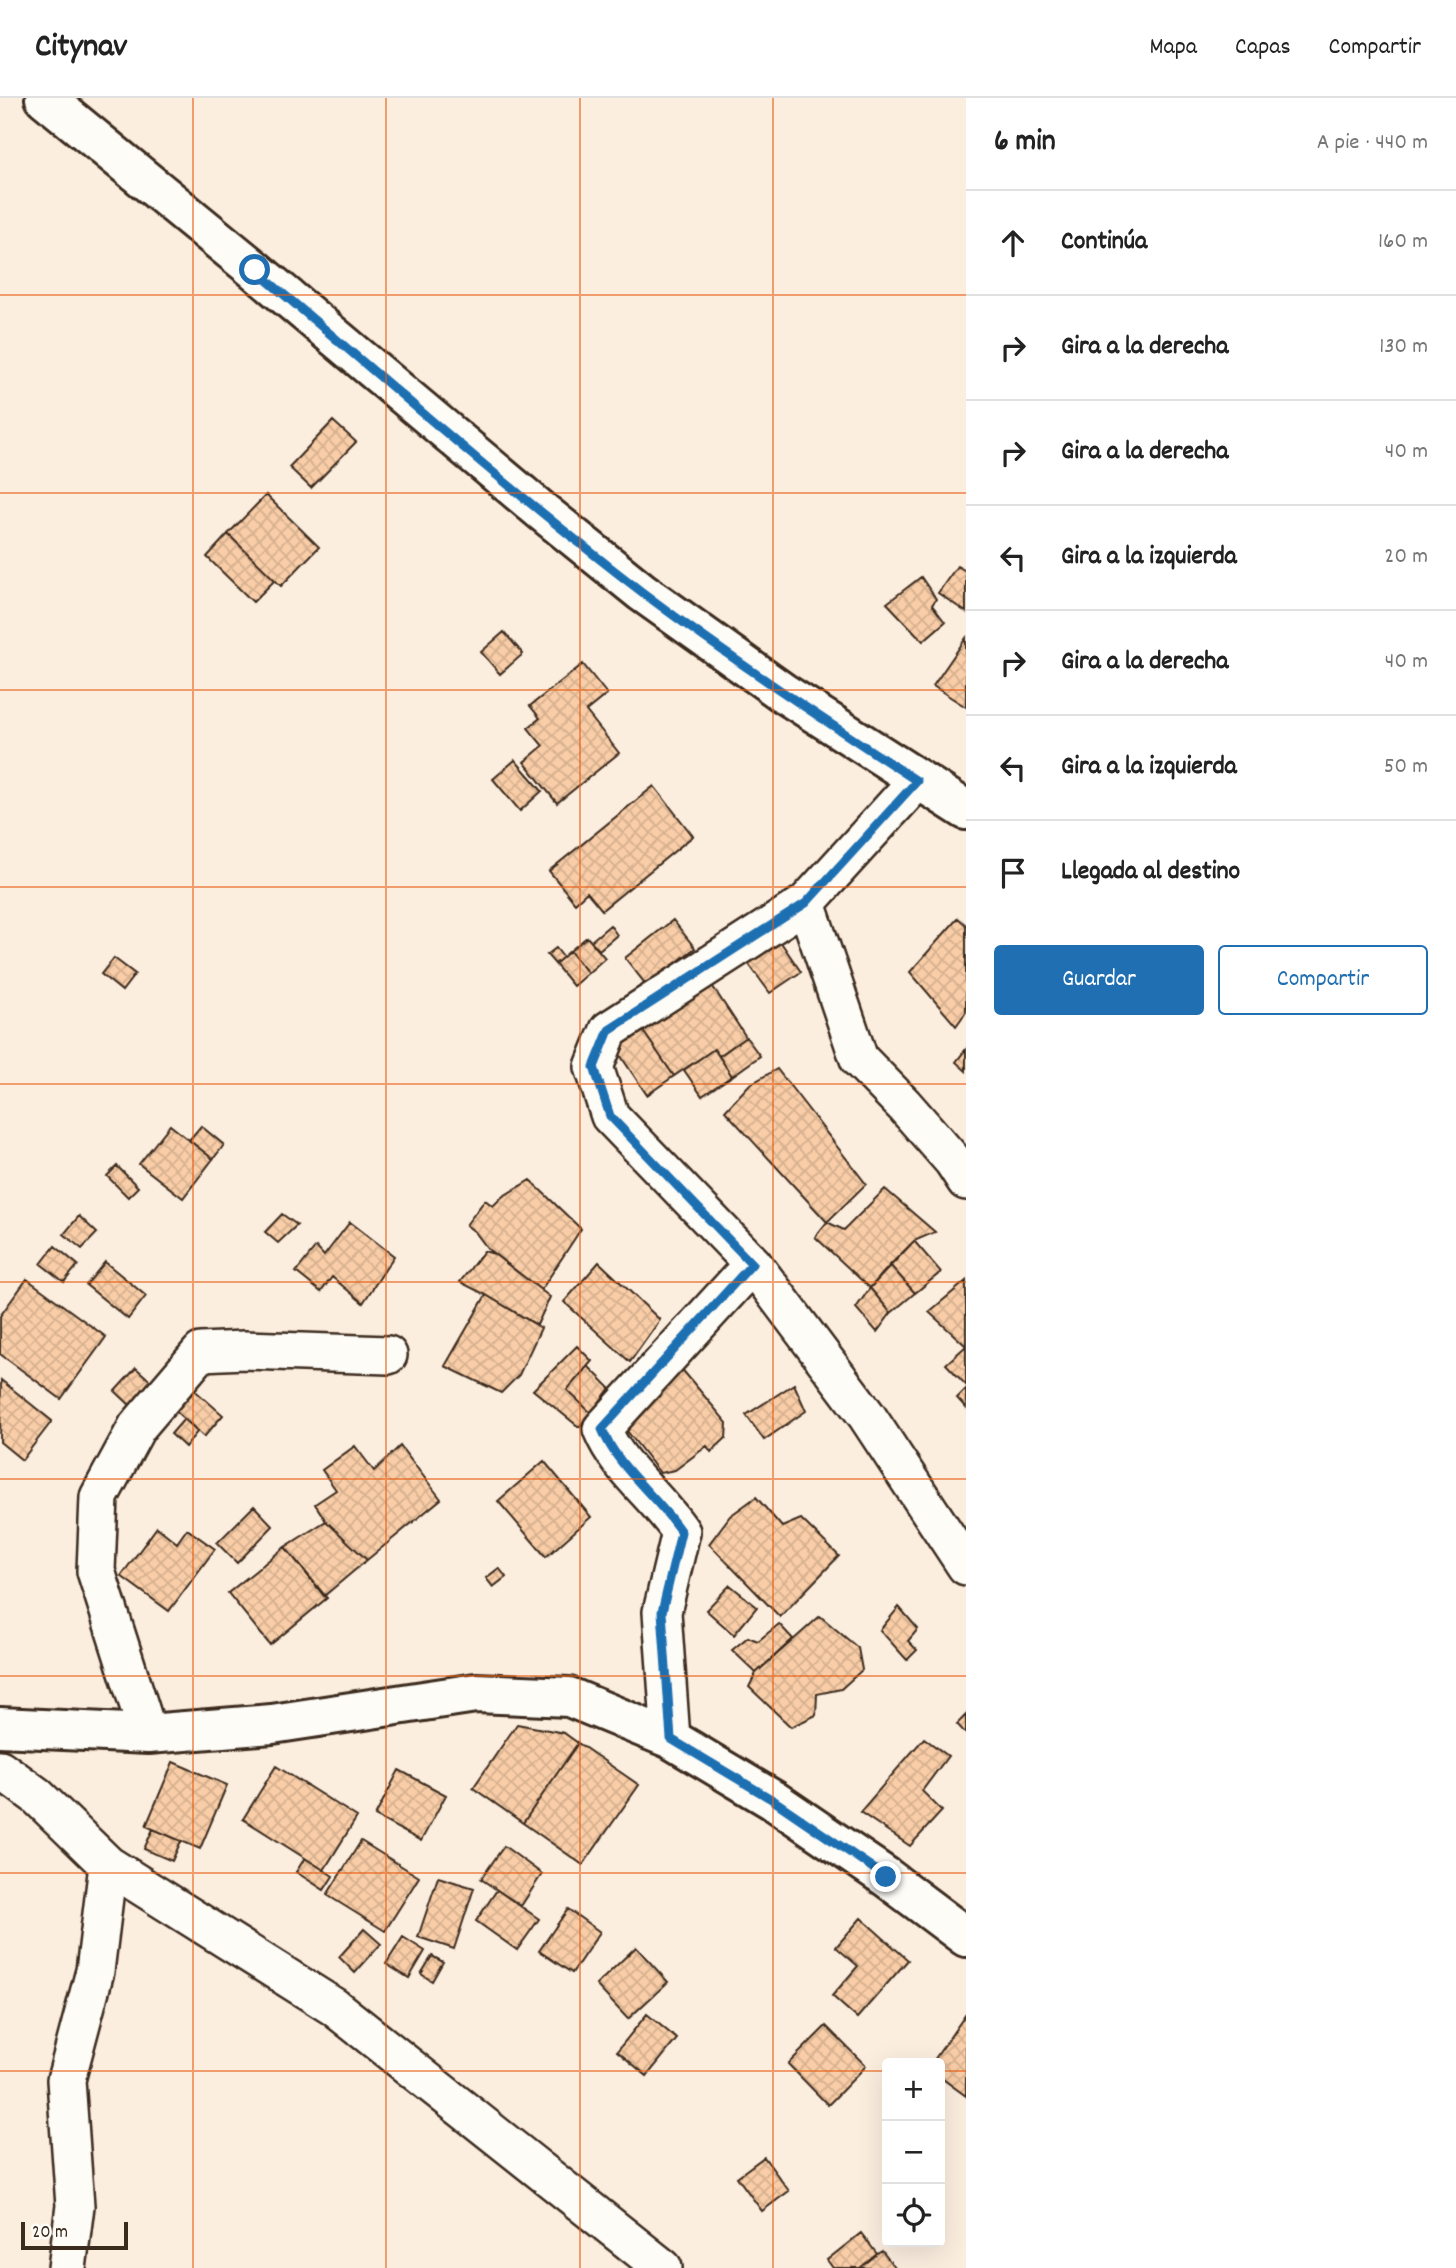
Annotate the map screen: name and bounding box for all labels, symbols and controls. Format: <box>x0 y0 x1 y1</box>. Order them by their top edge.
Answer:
text: Citynav <box>35 25 127 72</box>
text: Mapa <box>1149 31 1197 65</box>
text: Capas <box>1235 31 1291 65</box>
text: Compartir <box>1329 31 1421 65</box>
text: 6 min <box>994 122 1056 165</box>
text: A pie · 440 m <box>1317 127 1428 160</box>
icon: ahead <box>994 224 1032 262</box>
text: Continúa <box>1061 224 1147 261</box>
text: 160 m <box>1378 226 1428 259</box>
route start <box>239 254 270 285</box>
icon: right <box>994 329 1032 367</box>
text: Gira a la derecha <box>1061 329 1228 366</box>
text: 130 m <box>1379 331 1428 364</box>
icon: right <box>994 434 1032 472</box>
text: Gira a la derecha <box>1061 434 1228 471</box>
text: 40 m <box>1385 436 1428 469</box>
icon: left <box>994 539 1032 577</box>
text: Gira a la izquierda <box>1061 539 1237 576</box>
text: 20 m <box>1384 541 1428 574</box>
icon: right <box>994 644 1032 682</box>
text: Gira a la derecha <box>1061 644 1228 681</box>
text: 40 m <box>1385 646 1428 679</box>
icon: left <box>994 749 1032 787</box>
text: Gira a la izquierda <box>1061 749 1237 786</box>
text: 50 m <box>1384 751 1428 784</box>
icon: arrive <box>994 854 1032 892</box>
text: Llegada al destino <box>1061 854 1240 891</box>
button: Guardar <box>994 945 1204 1015</box>
button: Compartir <box>1218 945 1428 1015</box>
route end <box>870 1861 901 1892</box>
map controls <box>882 2058 945 2247</box>
button: + <box>882 2058 945 2121</box>
button: − <box>882 2121 945 2184</box>
button: locate <box>882 2184 945 2247</box>
scale bar <box>21 2219 128 2251</box>
text: 20 m <box>32 2220 68 2247</box>

